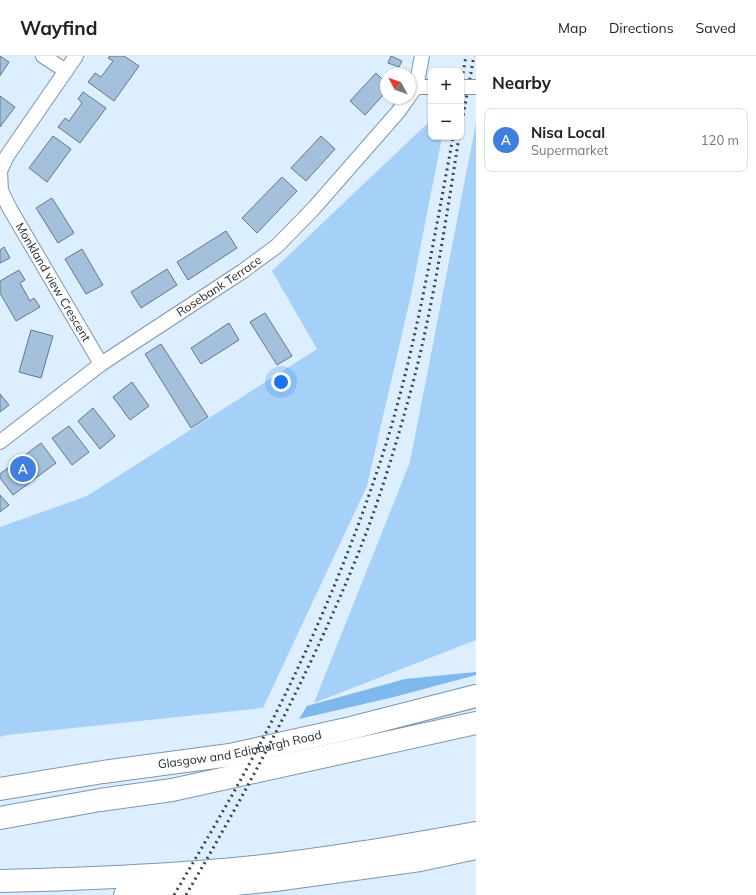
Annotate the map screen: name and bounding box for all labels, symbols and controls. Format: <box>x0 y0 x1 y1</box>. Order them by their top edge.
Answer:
text: Wayfind <box>20 16 97 40</box>
text: Map <box>558 19 587 37</box>
text: Directions <box>609 19 674 37</box>
text: Saved <box>696 19 736 37</box>
north arrow <box>380 68 416 104</box>
map controls <box>428 68 464 140</box>
button: + <box>428 68 464 104</box>
text: Nearby <box>492 72 551 93</box>
button: − <box>428 104 464 140</box>
text: Nisa Local <box>531 123 605 142</box>
text: A <box>501 132 511 148</box>
text: 120 m <box>701 132 739 148</box>
text: Supermarket <box>531 142 608 158</box>
street label: Monkland view Crescent <box>13 220 94 344</box>
street label: Rosebank Terrace <box>173 252 264 320</box>
your location <box>271 372 291 392</box>
pin: A <box>10 454 36 484</box>
street label: Glasgow and Edinburgh Road <box>157 727 323 772</box>

